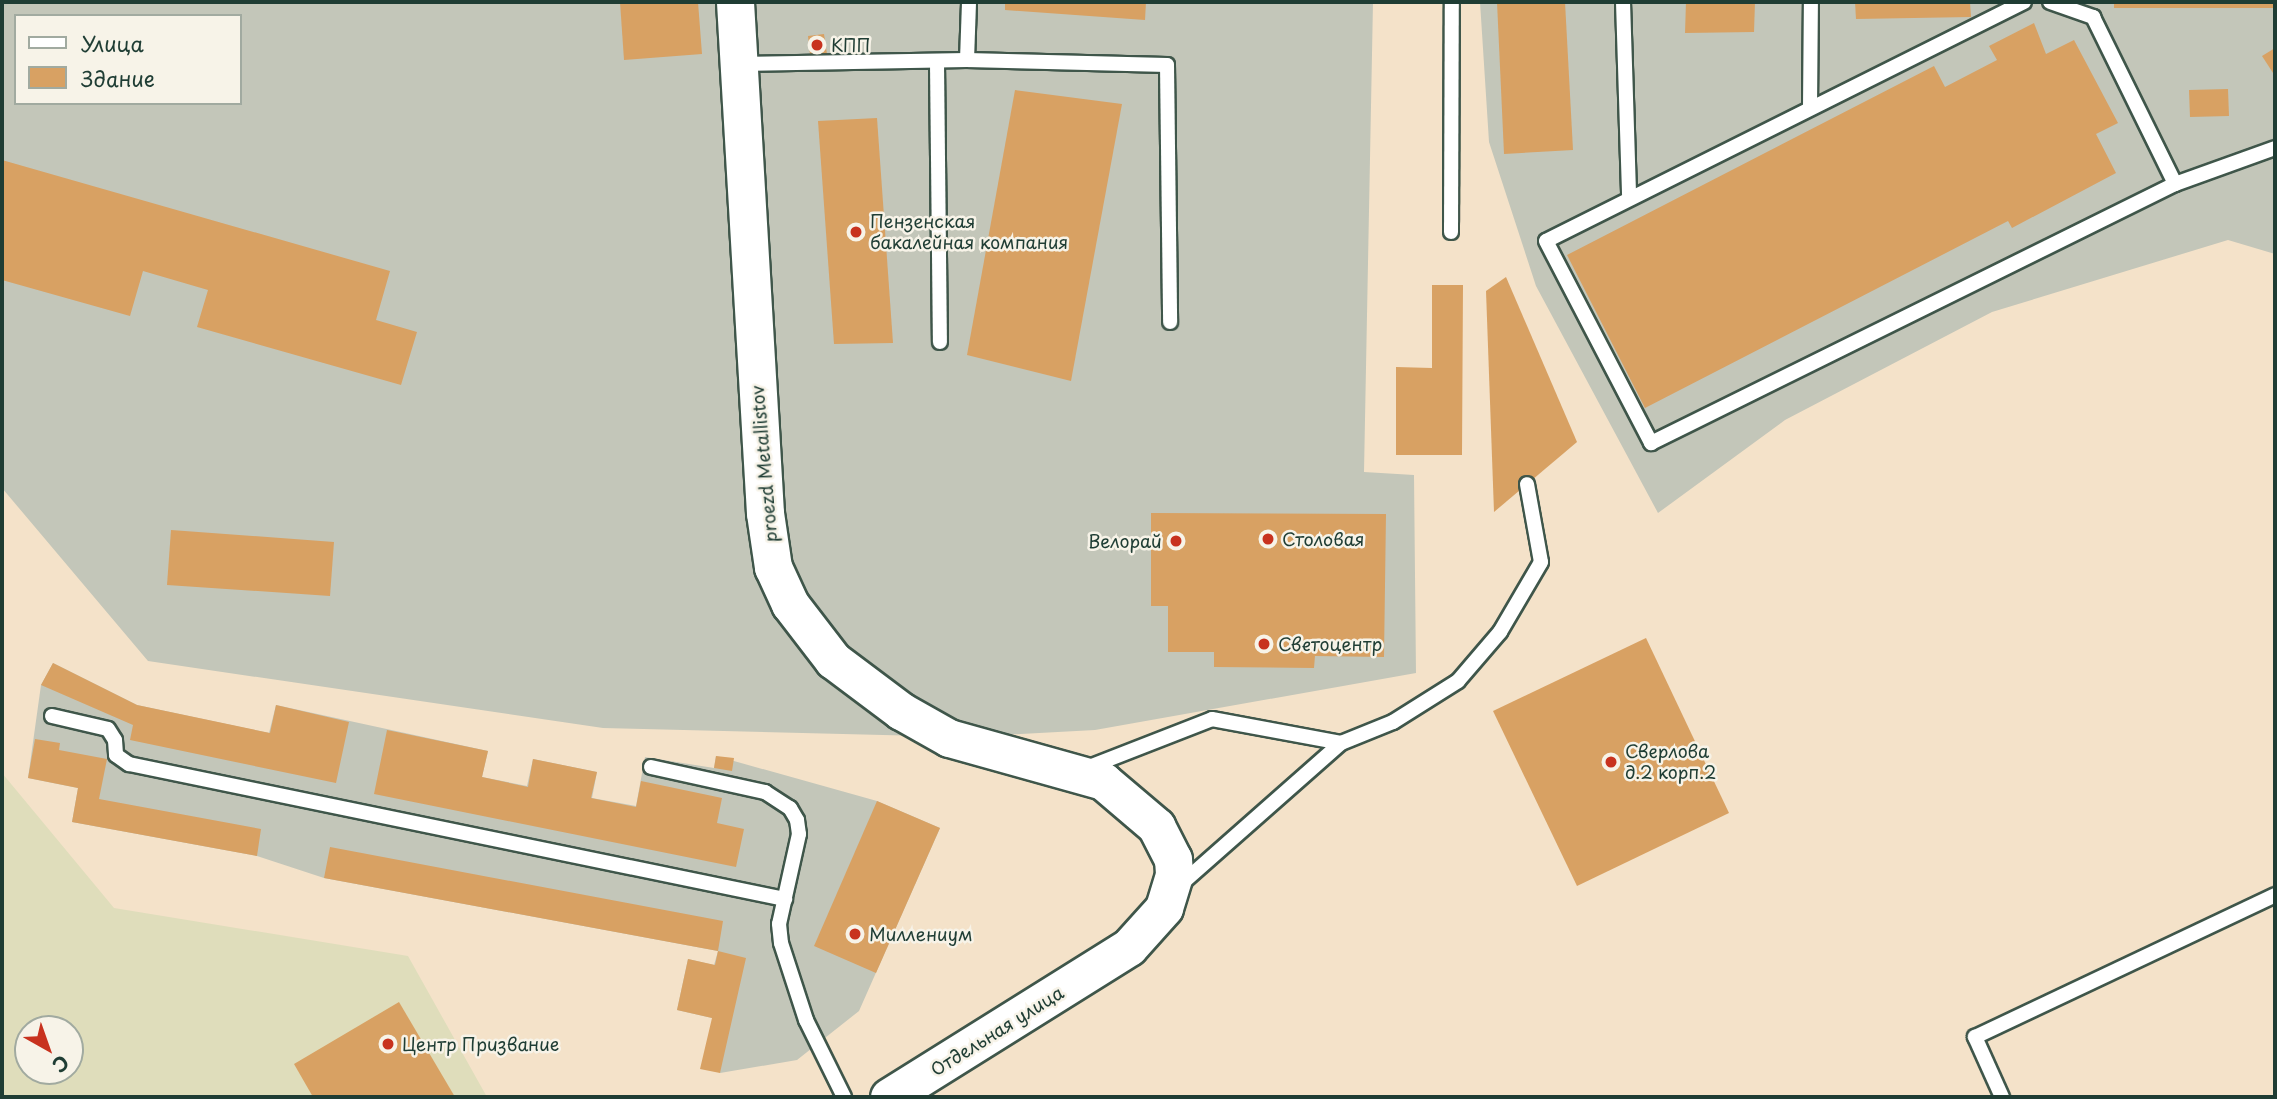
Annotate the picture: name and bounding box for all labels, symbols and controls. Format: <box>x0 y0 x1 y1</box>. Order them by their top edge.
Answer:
legend <box>14 14 242 105</box>
text: Улица <box>81 27 144 59</box>
place label: КПП <box>831 34 871 56</box>
marker: КПП <box>809 37 825 53</box>
text: Здание <box>81 62 155 94</box>
place label: Пензенская бакалейная компания <box>870 211 1069 254</box>
marker: Пензенская бакалейная компания <box>848 224 864 240</box>
street label: proezd Metallistov <box>746 385 782 543</box>
place label: Столовая <box>1282 528 1365 550</box>
place label: Велорай <box>1088 530 1162 552</box>
marker: Столовая <box>1260 531 1276 547</box>
marker: Велорай <box>1168 533 1184 549</box>
place label: Светоцентр <box>1278 633 1382 655</box>
marker: Светоцентр <box>1256 636 1272 652</box>
place label: Сверлова д.2 корп.2 <box>1625 741 1717 784</box>
marker: Сверлова д.2 корп.2 <box>1603 754 1619 770</box>
place label: Миллениум <box>869 923 973 945</box>
marker: Миллениум <box>847 926 863 942</box>
street label: Отдельная улица <box>926 981 1068 1081</box>
north arrow <box>14 1015 84 1085</box>
place label: Центр Призвание <box>402 1033 560 1055</box>
marker: Центр Призвание <box>380 1036 396 1052</box>
text: С <box>47 1049 76 1080</box>

